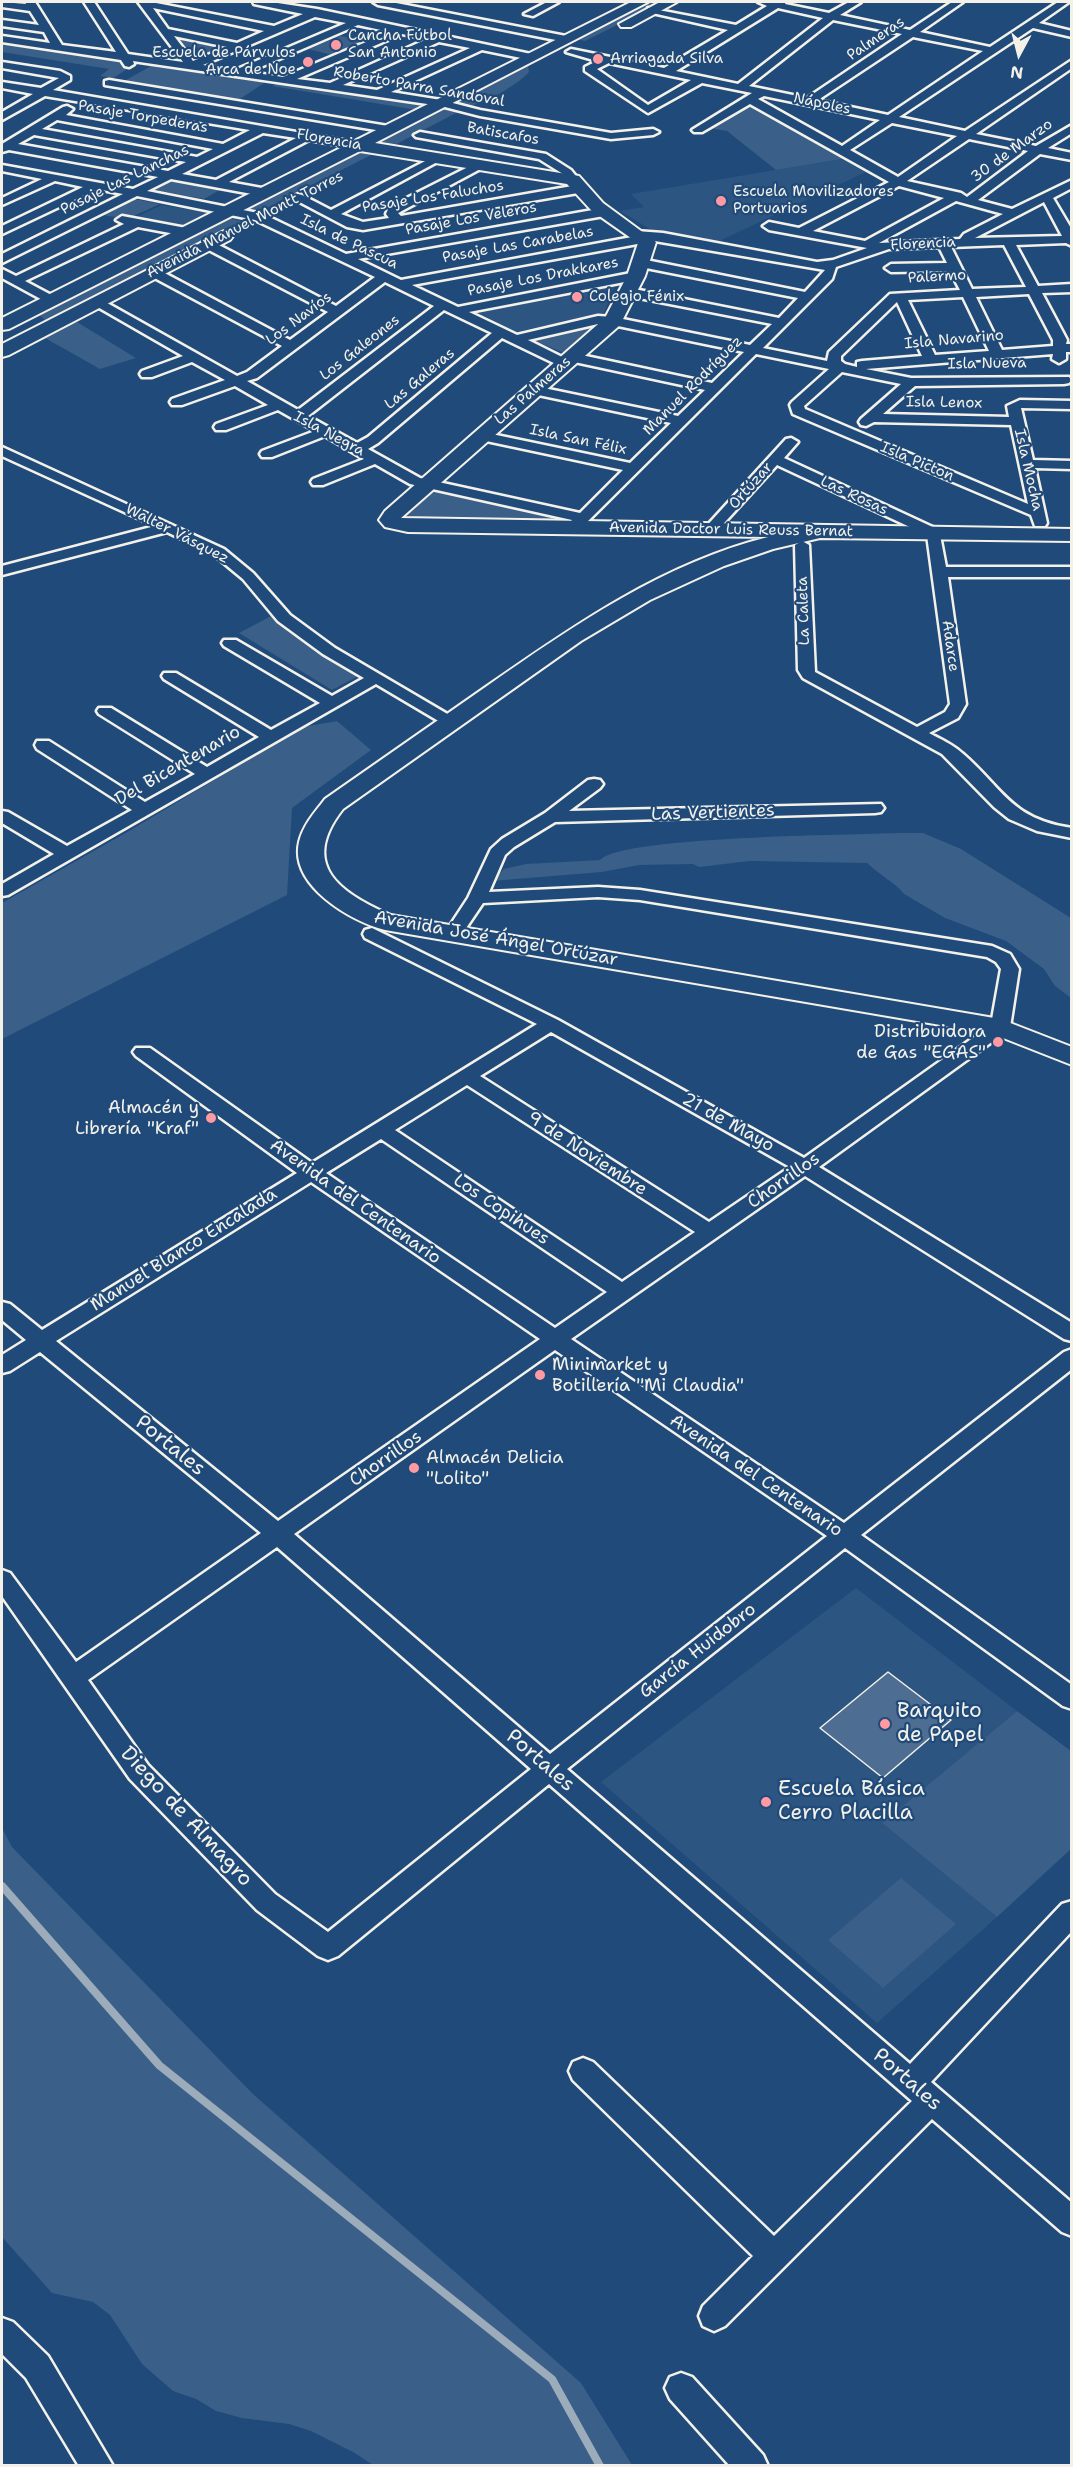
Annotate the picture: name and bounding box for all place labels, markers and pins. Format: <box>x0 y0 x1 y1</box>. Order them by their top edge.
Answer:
place label: Cancha Fútbol San Antonio <box>348 27 452 62</box>
marker: Cancha Fútbol San Antonio <box>329 38 343 52</box>
place label: Escuela de Párvulos Arca de Noe <box>152 44 296 79</box>
place label: Arriagada Silva <box>610 50 723 68</box>
marker: Arriagada Silva <box>591 52 605 66</box>
marker: Escuela de Párvulos Arca de Noe <box>301 55 315 69</box>
place label: Escuela Movilizadores Portuarios <box>733 183 894 218</box>
marker: Escuela Movilizadores Portuarios <box>714 194 728 208</box>
place label: Colegio Fénix <box>589 288 684 306</box>
marker: Colegio Fénix <box>570 290 584 304</box>
place label: Distribuidora de Gas "EGAS" <box>856 1021 986 1064</box>
marker: Distribuidora de Gas "EGAS" <box>991 1035 1005 1049</box>
place label: Almacén y Librería "Kraf" <box>75 1097 199 1140</box>
marker: Almacén y Librería "Kraf" <box>204 1111 218 1125</box>
place label: Minimarket y Botillería "Mi Claudia" <box>552 1354 744 1396</box>
marker: Minimarket y Botillería "Mi Claudia" <box>533 1368 547 1382</box>
place label: Almacén Delicia "Lolito" <box>426 1447 563 1490</box>
marker: Almacén Delicia "Lolito" <box>407 1461 421 1475</box>
place label: Barquito de Papel <box>897 1699 983 1749</box>
marker: Barquito de Papel <box>878 1717 892 1731</box>
place label: Escuela Básica Cerro Placilla <box>778 1777 925 1827</box>
marker: Escuela Básica Cerro Placilla <box>759 1795 773 1809</box>

